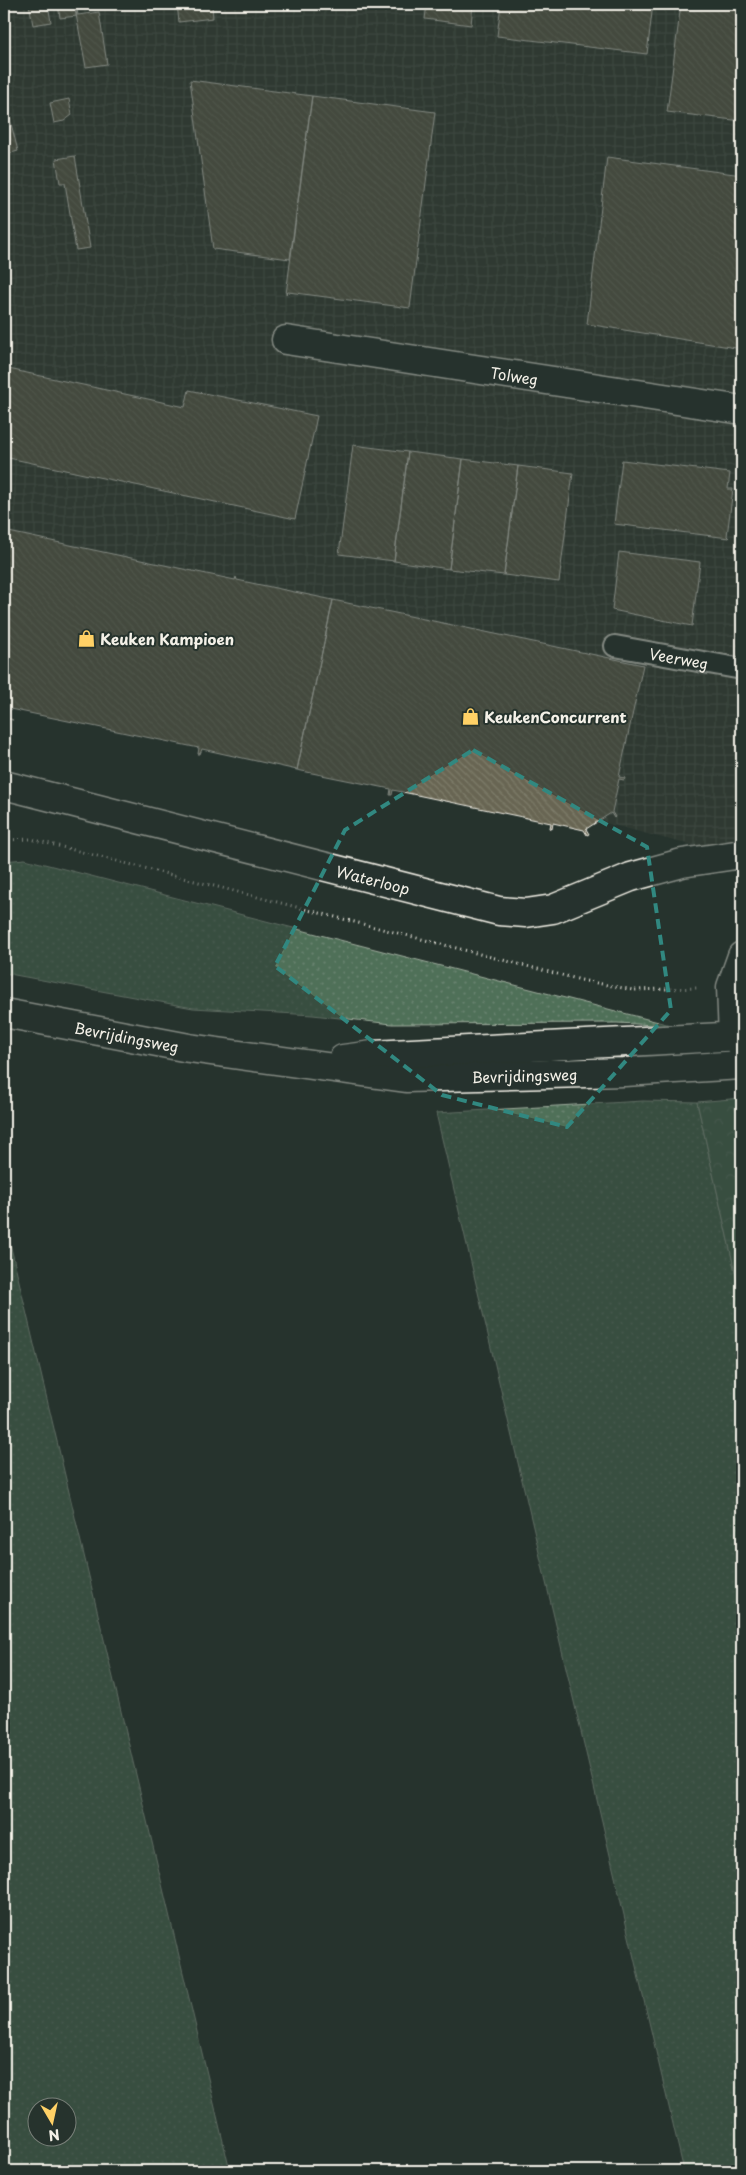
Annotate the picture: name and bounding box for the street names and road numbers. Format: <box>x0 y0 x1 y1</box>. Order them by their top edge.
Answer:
street label: Tolweg <box>489 360 540 390</box>
street label: Veerweg <box>648 641 710 674</box>
street label: Waterloop <box>334 859 412 899</box>
street label: Bevrijdingsweg <box>73 1015 181 1057</box>
street label: Bevrijdingsweg <box>471 1062 578 1088</box>

